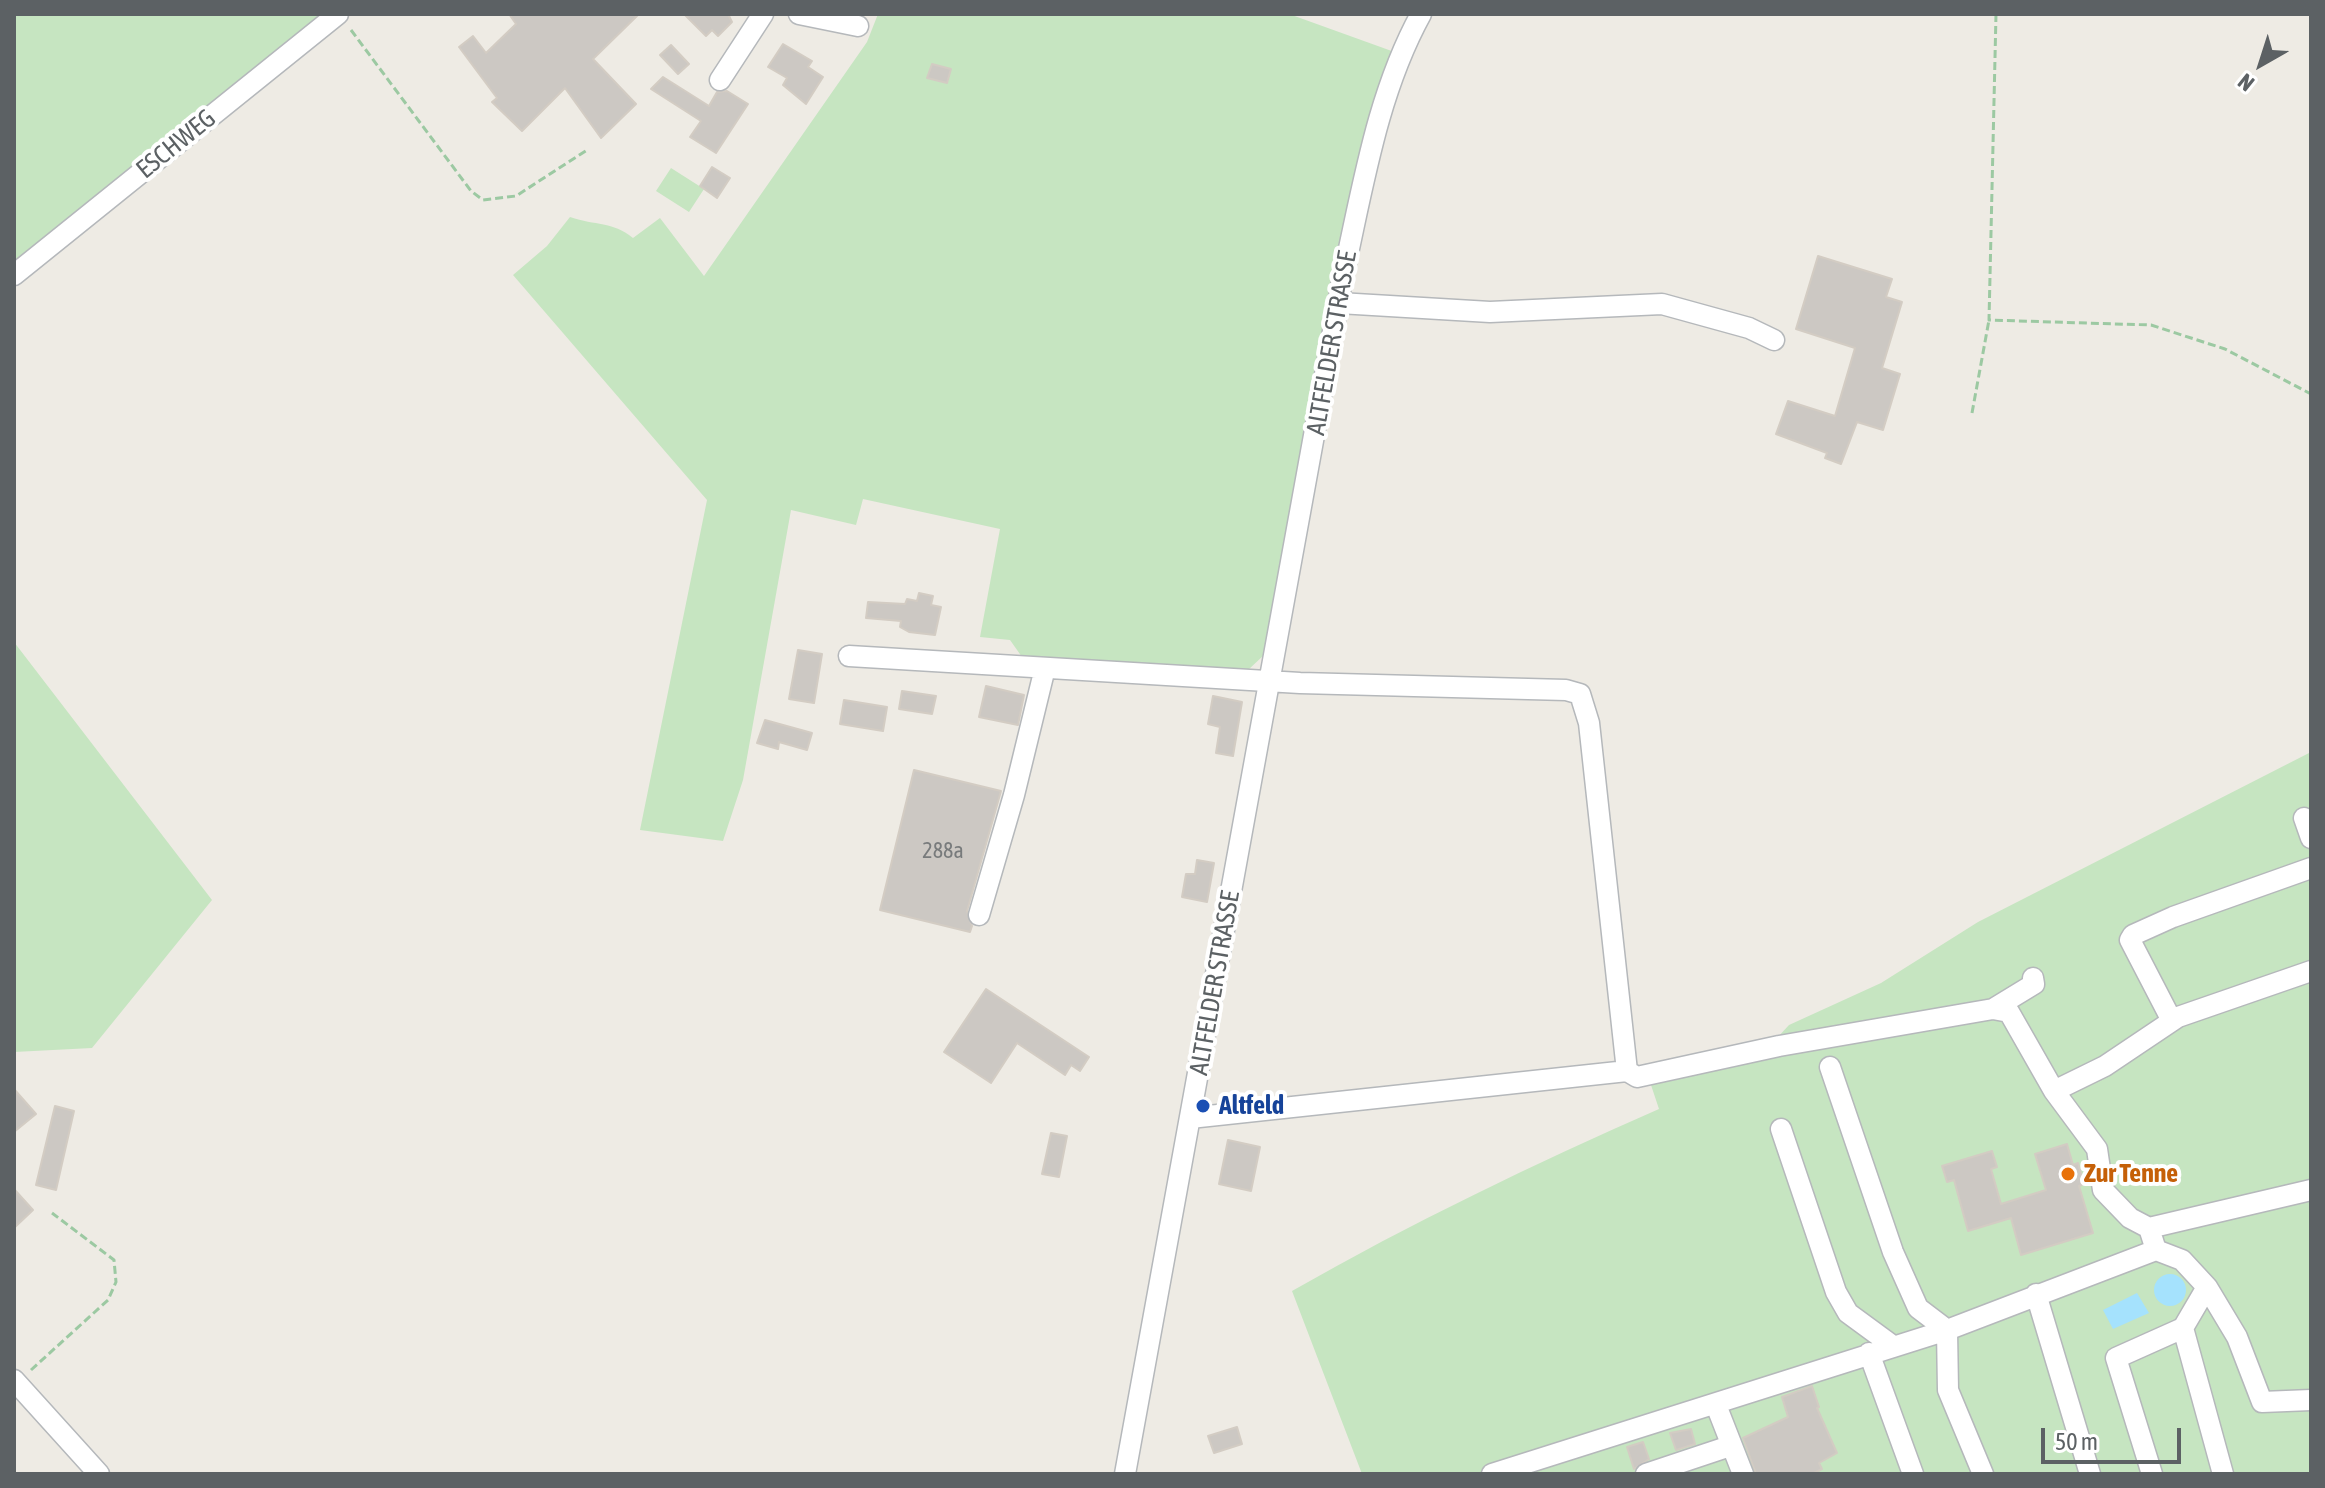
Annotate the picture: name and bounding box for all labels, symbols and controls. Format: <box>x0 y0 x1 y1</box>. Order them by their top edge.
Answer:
north arrow <box>2221 24 2301 104</box>
text: N <box>2233 68 2259 97</box>
street label: ESCHWEG <box>130 103 222 185</box>
street label: ALTFELDER STRASSE <box>1300 248 1364 438</box>
house number: 288a <box>922 838 964 864</box>
street label: ALTFELDER STRASSE <box>1183 888 1247 1078</box>
place label: Altfeld <box>1219 1090 1284 1122</box>
marker: Altfeld <box>1194 1097 1212 1115</box>
place label: Zur Tenne <box>2084 1158 2178 1190</box>
marker: Zur Tenne <box>2059 1165 2077 1183</box>
scale bar <box>2045 1412 2185 1462</box>
text: 50 m <box>2055 1428 2098 1455</box>

